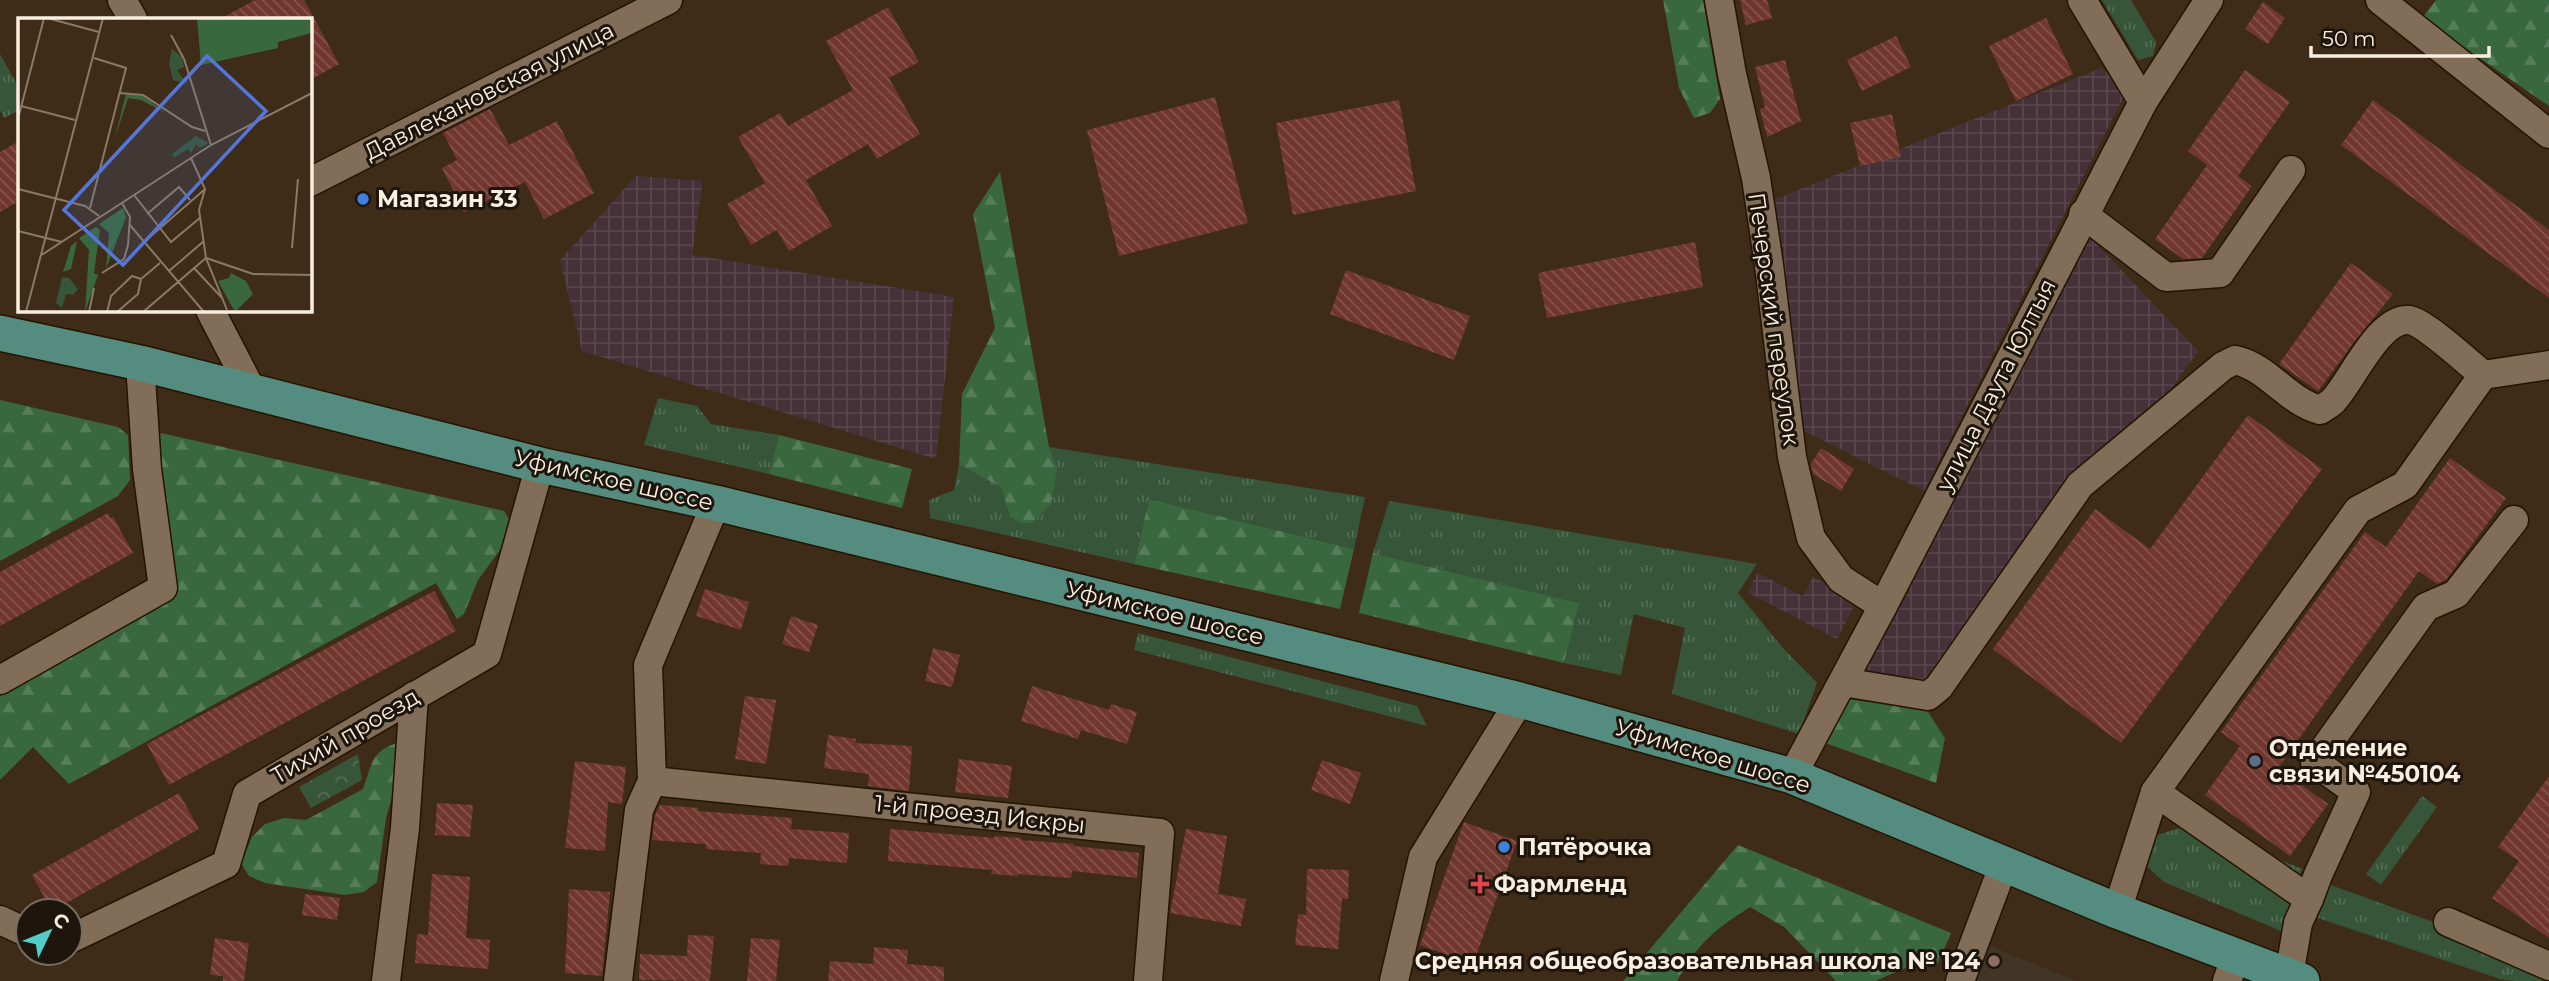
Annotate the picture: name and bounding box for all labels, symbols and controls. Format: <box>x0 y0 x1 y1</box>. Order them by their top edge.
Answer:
scale bar <box>2311 14 2490 58</box>
street label: Давлекановская улица <box>360 16 618 166</box>
inset map <box>18 18 312 312</box>
text: 50 m <box>2322 26 2376 51</box>
place label: Магазин 33 <box>377 185 518 213</box>
marker: Магазин 33 <box>355 191 371 207</box>
street label: Печерский переулок <box>1742 191 1806 448</box>
street label: улица Даута Юлтыя <box>1930 274 2062 497</box>
street label: Уфимское шоссе <box>512 444 716 516</box>
street label: Уфимское шоссе <box>1063 575 1267 651</box>
street label: Тихий проезд <box>266 682 424 790</box>
street label: Уфимское шоссе <box>1612 713 1814 799</box>
place label: Отделение связи №450104 <box>2269 734 2461 788</box>
marker: Отделение связи №450104 <box>2247 753 2263 769</box>
street label: 1-й проезд Искры <box>873 789 1087 839</box>
place label: Пятёрочка <box>1518 833 1652 861</box>
marker: Пятёрочка <box>1496 839 1512 855</box>
place label: Фармленд <box>1494 870 1627 898</box>
marker: Фармленд <box>1472 876 1488 892</box>
north arrow <box>14 897 84 967</box>
text: С <box>48 908 74 934</box>
place label: Средняя общеобразовательная школа № 124 <box>1415 947 1980 975</box>
marker: Средняя общеобразовательная школа № 124 <box>1986 953 2002 969</box>

